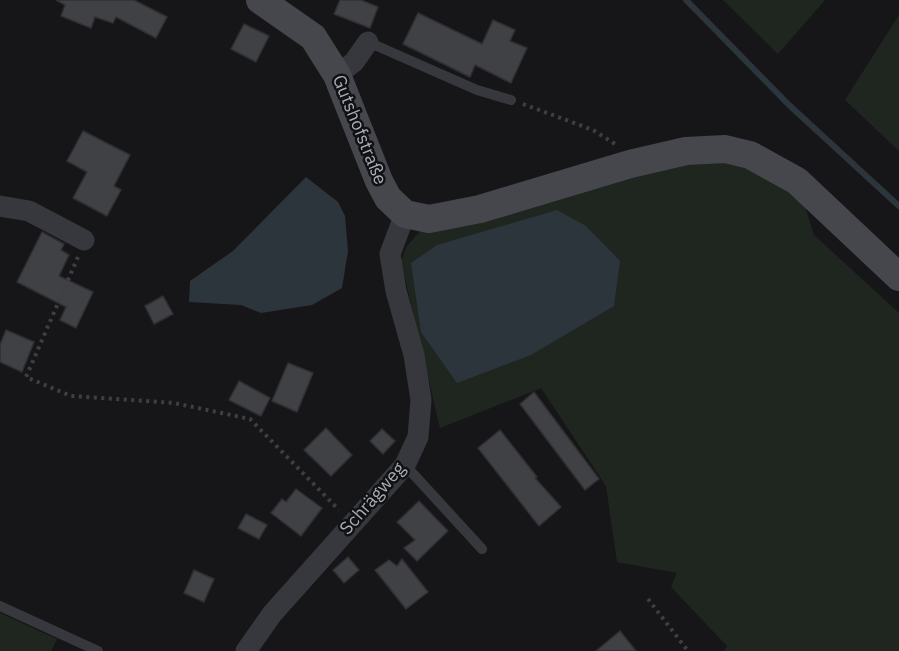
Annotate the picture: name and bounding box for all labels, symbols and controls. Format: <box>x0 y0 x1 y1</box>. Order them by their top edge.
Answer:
street label: Gutshofstraße <box>327 72 391 188</box>
street label: Schrägweg <box>336 458 410 540</box>

